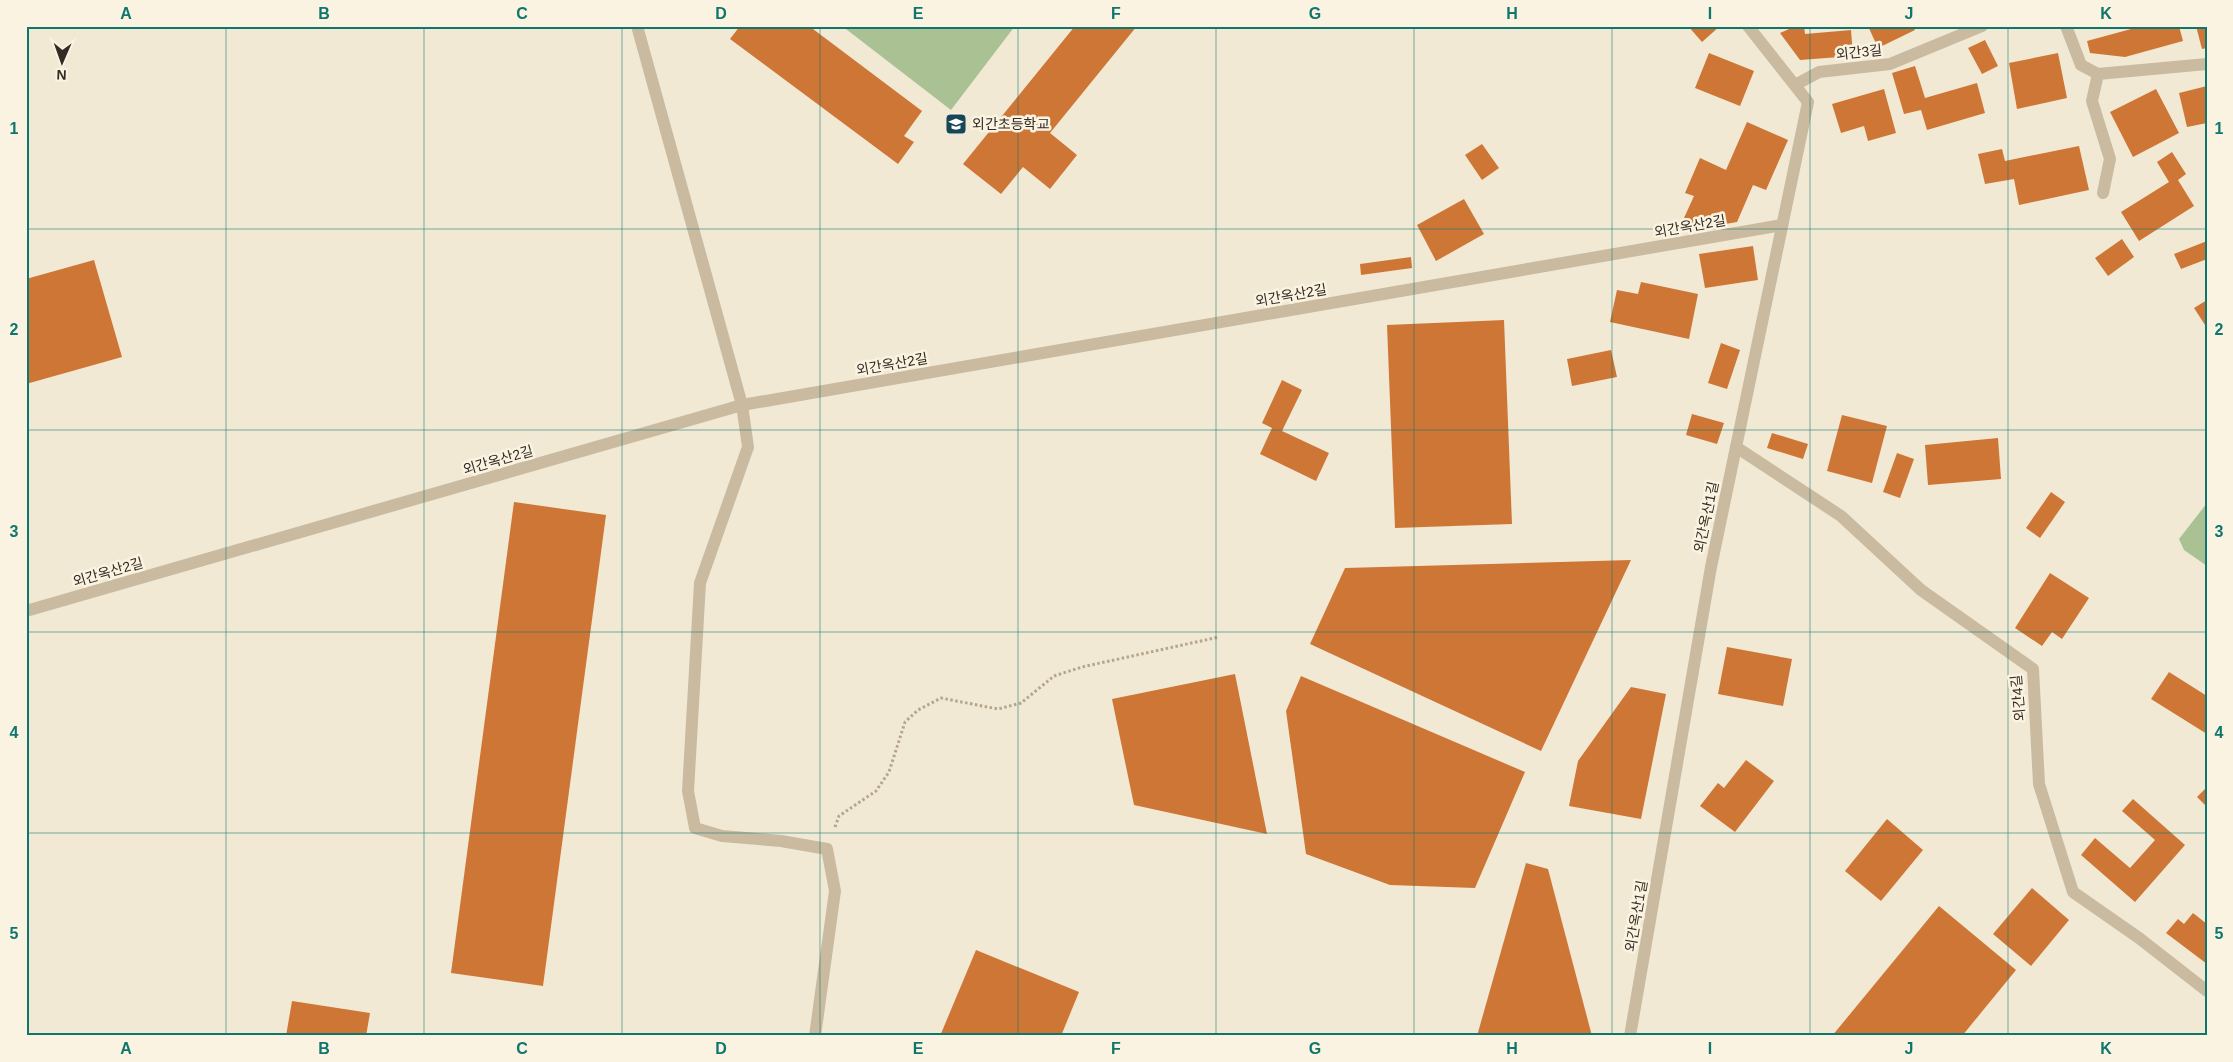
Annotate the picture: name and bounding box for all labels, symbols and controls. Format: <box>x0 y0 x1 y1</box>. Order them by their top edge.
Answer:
text: A <box>120 5 132 22</box>
text: B <box>318 5 330 22</box>
text: C <box>516 5 528 22</box>
text: D <box>715 5 727 22</box>
text: E <box>913 5 924 22</box>
text: F <box>1111 5 1121 22</box>
text: G <box>1309 5 1321 22</box>
text: H <box>1506 5 1518 22</box>
text: I <box>1708 5 1712 22</box>
text: J <box>1905 5 1913 22</box>
text: K <box>2100 5 2112 22</box>
north arrow <box>38 38 88 88</box>
street label: 외간3길 <box>1835 42 1883 62</box>
text: N <box>56 67 67 83</box>
school or university icon: 외간초등학교 <box>944 112 968 136</box>
place label: 외간초등학교 <box>972 116 1049 132</box>
text: 1 <box>10 120 19 137</box>
text: 1 <box>2215 120 2224 137</box>
street label: 외간옥산2길 <box>1653 212 1727 240</box>
street label: 외간옥산2길 <box>1254 281 1328 309</box>
text: 2 <box>10 321 19 338</box>
text: 2 <box>2215 321 2224 338</box>
street label: 외간옥산2길 <box>855 350 929 378</box>
street label: 외간옥산2길 <box>461 442 535 478</box>
street label: 외간옥산1길 <box>1691 480 1721 554</box>
text: 3 <box>10 523 19 540</box>
text: 3 <box>2215 523 2224 540</box>
street label: 외간옥산2길 <box>71 554 145 590</box>
street label: 외간4길 <box>2008 674 2028 722</box>
text: 4 <box>10 724 19 741</box>
text: 4 <box>2215 724 2224 741</box>
street label: 외간옥산1길 <box>1622 879 1650 953</box>
text: 5 <box>10 925 19 942</box>
text: 5 <box>2215 925 2224 942</box>
text: A <box>120 1040 132 1057</box>
text: B <box>318 1040 330 1057</box>
text: C <box>516 1040 528 1057</box>
text: D <box>715 1040 727 1057</box>
text: E <box>913 1040 924 1057</box>
text: F <box>1111 1040 1121 1057</box>
text: G <box>1309 1040 1321 1057</box>
text: H <box>1506 1040 1518 1057</box>
text: I <box>1708 1040 1712 1057</box>
text: J <box>1905 1040 1913 1057</box>
text: K <box>2100 1040 2112 1057</box>

